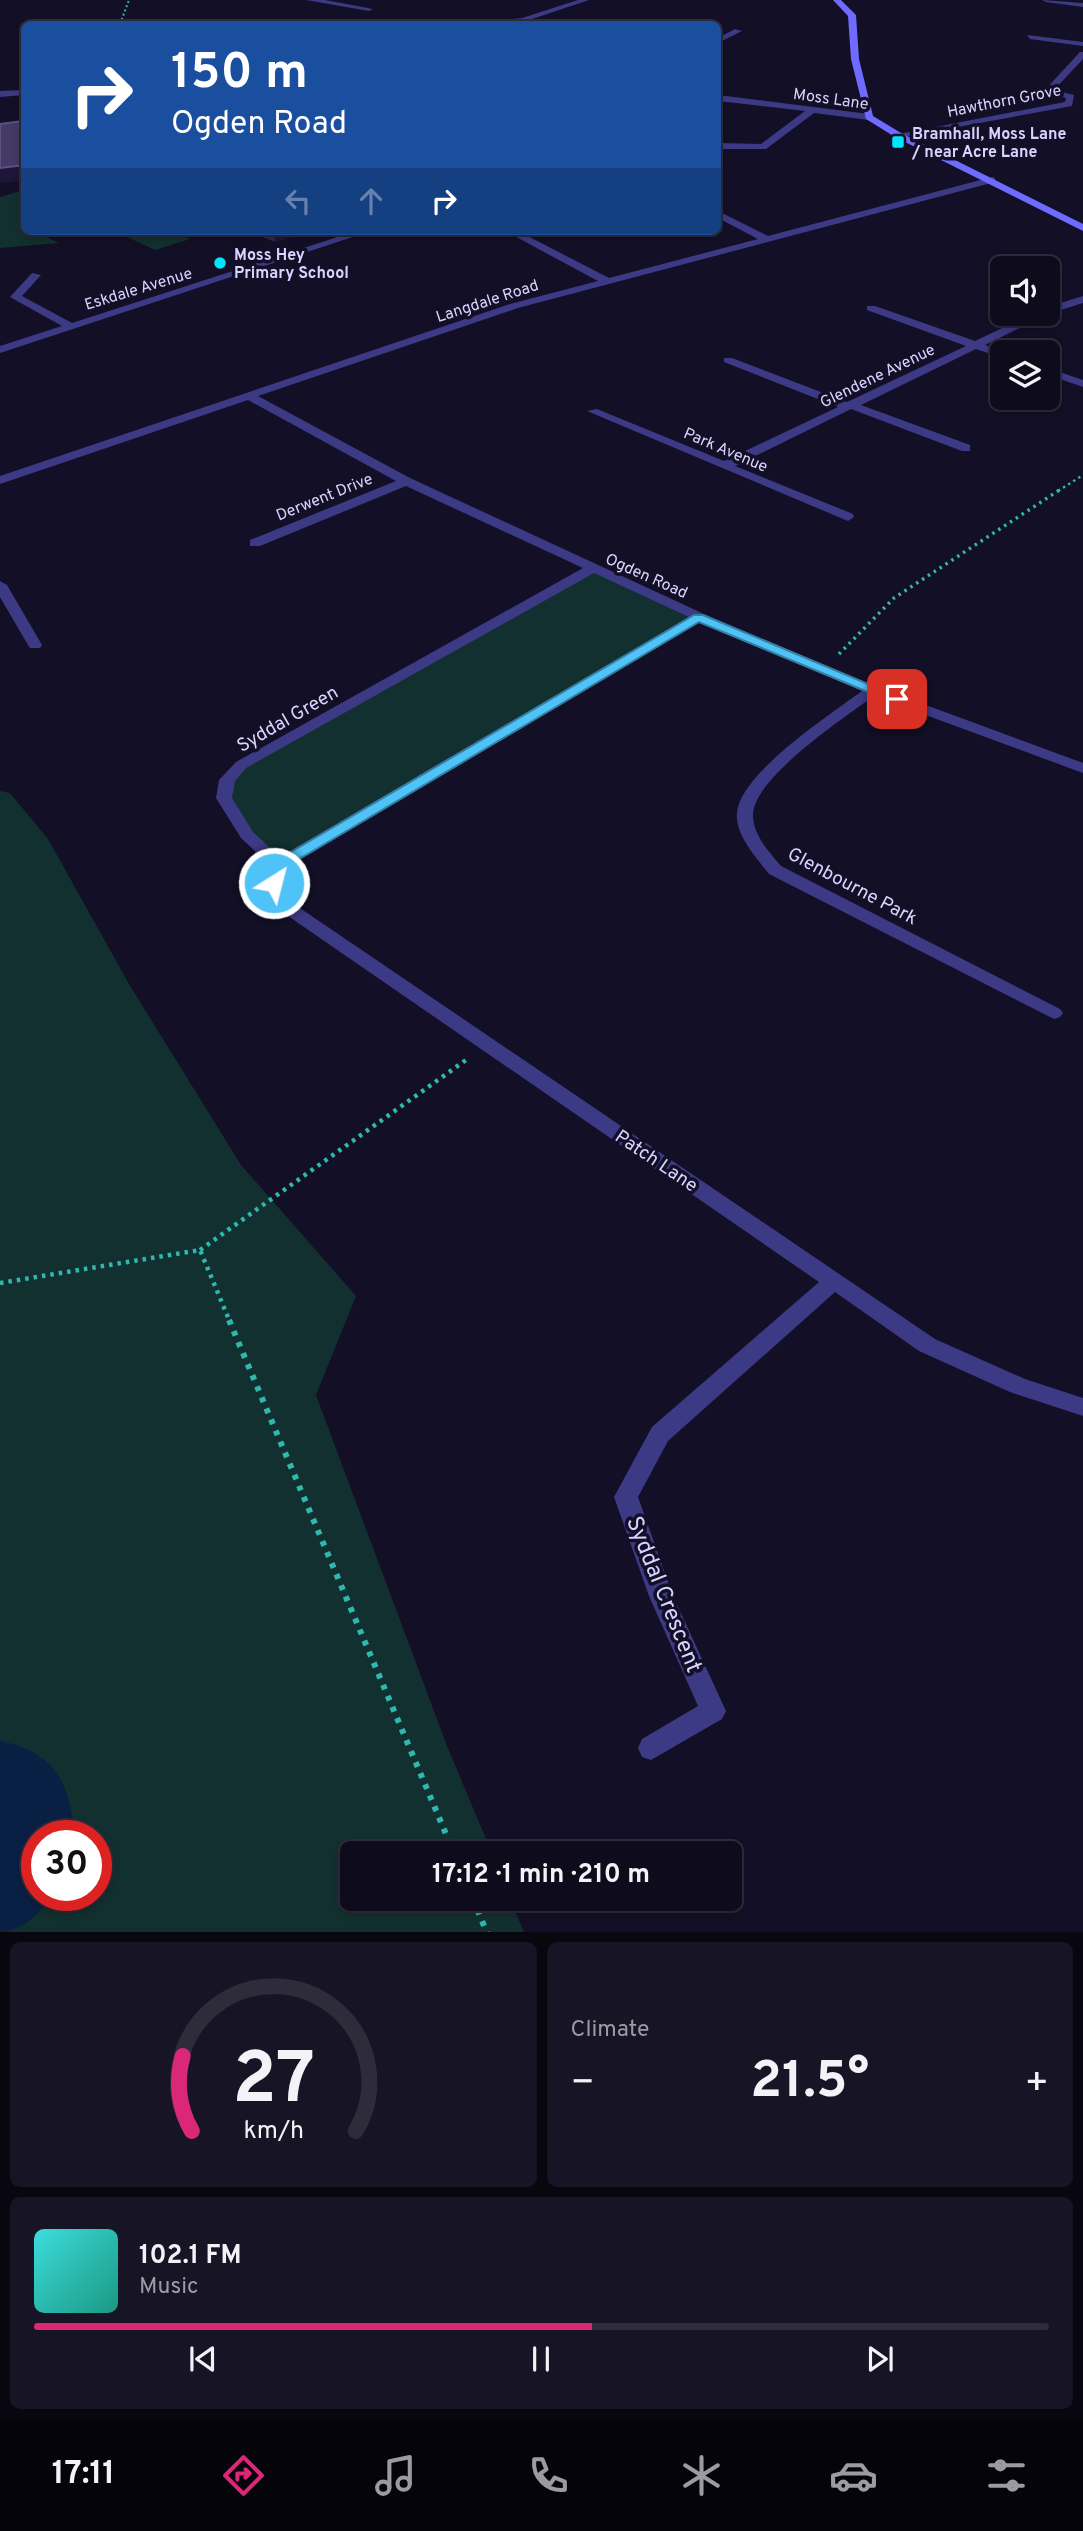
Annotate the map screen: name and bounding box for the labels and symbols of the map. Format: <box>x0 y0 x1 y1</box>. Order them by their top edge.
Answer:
street label: Hawthorn Grove <box>946 81 1063 123</box>
street label: Moss Lane <box>792 85 870 115</box>
place label: Bramhall, Moss Lane / near Acre Lane <box>911 125 1066 163</box>
marker: Bramhall, Moss Lane / near Acre Lane <box>890 134 906 150</box>
place label: Moss Hey Primary School <box>234 246 349 284</box>
marker: Moss Hey Primary School <box>212 255 228 271</box>
street label: Eskdale Avenue <box>82 264 195 316</box>
street label: Langdale Road <box>434 276 541 328</box>
street label: Glendene Avenue <box>817 340 939 413</box>
street label: Park Avenue <box>680 424 770 478</box>
street label: Derwent Drive <box>274 469 376 526</box>
street label: Ogden Road <box>602 550 690 604</box>
pin <box>867 669 927 729</box>
street label: Syddal Green <box>233 681 343 758</box>
street label: Glenbourne Park <box>783 842 921 931</box>
position arrow <box>237 846 311 920</box>
street label: Patch Lane <box>610 1125 702 1198</box>
street label: Syddal Crescent <box>618 1512 707 1677</box>
speed limit sign: 30 <box>21 1820 112 1911</box>

